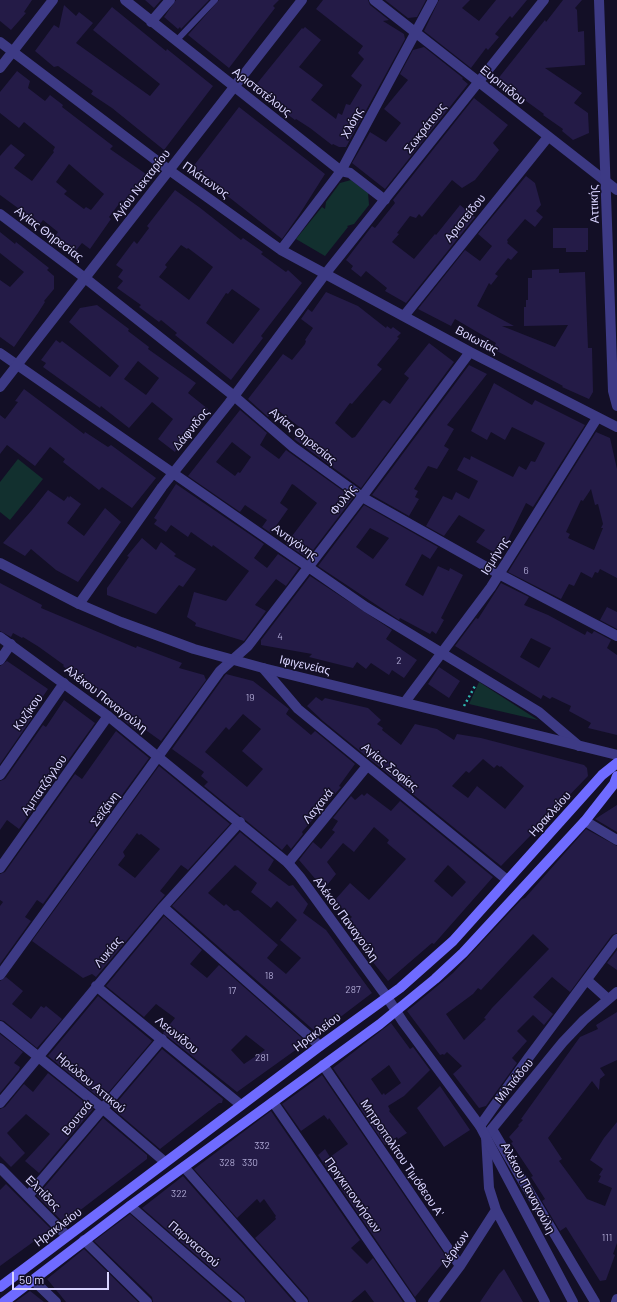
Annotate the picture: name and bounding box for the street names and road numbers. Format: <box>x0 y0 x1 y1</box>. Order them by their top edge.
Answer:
street label: Ευριπίδου <box>477 62 529 108</box>
street label: Αριστοτέλους <box>230 64 294 120</box>
street label: Σωκράτους <box>401 100 449 156</box>
street label: Χλόης <box>338 105 366 141</box>
street label: Αγίου Νεκταρίου <box>109 147 173 223</box>
street label: Πλάτωνος <box>180 159 232 201</box>
street label: Αττικής <box>586 184 602 224</box>
street label: Αριστείδου <box>441 191 489 245</box>
street label: Αγίας Θηρεσίας <box>12 203 86 265</box>
street label: Βοιωτίας <box>453 323 501 357</box>
street label: Αγίας Θηρεσίας <box>266 404 340 468</box>
street label: Δάφνιδος <box>170 405 212 453</box>
street label: Φυλής <box>327 482 359 518</box>
street label: Αντιγόνης <box>269 521 321 563</box>
street label: Ισμήνης <box>478 534 512 578</box>
street label: Ιφιγενείας <box>278 652 332 678</box>
street label: Αλέκου Παναγούλη <box>62 662 150 736</box>
street label: Κυζίκου <box>10 691 46 733</box>
street label: Αγίας Σοφίας <box>359 740 421 794</box>
street label: Αμπατζόγλου <box>18 752 70 818</box>
street label: Λαχανά <box>300 786 336 826</box>
street label: Ηρακλείου <box>526 788 574 840</box>
street label: Σεϊζάνη <box>88 789 122 829</box>
street label: Αλέκου Παναγούλη <box>310 874 382 964</box>
street label: Λυκίας <box>91 934 125 970</box>
street label: Ηρακλείου <box>290 1009 344 1055</box>
street label: Λεωνίδου <box>153 1013 201 1057</box>
street label: Ηρώδου Αττικού <box>53 1050 129 1116</box>
street label: Μιλτιάδου <box>492 1056 536 1106</box>
street label: Μητροπολίτου Τιμόθεου Α' <box>357 1097 447 1219</box>
street label: Βουτσά <box>59 1098 95 1138</box>
street label: Αλέκου Παναγούλη <box>498 1140 558 1236</box>
street label: Πριγκιποννήσων <box>322 1155 384 1235</box>
street label: Ελπίδος <box>23 1173 63 1213</box>
street label: Ηρακλείου <box>31 1204 85 1250</box>
street label: Παρνασσού <box>165 1218 223 1270</box>
street label: Δέρκων <box>438 1228 472 1270</box>

